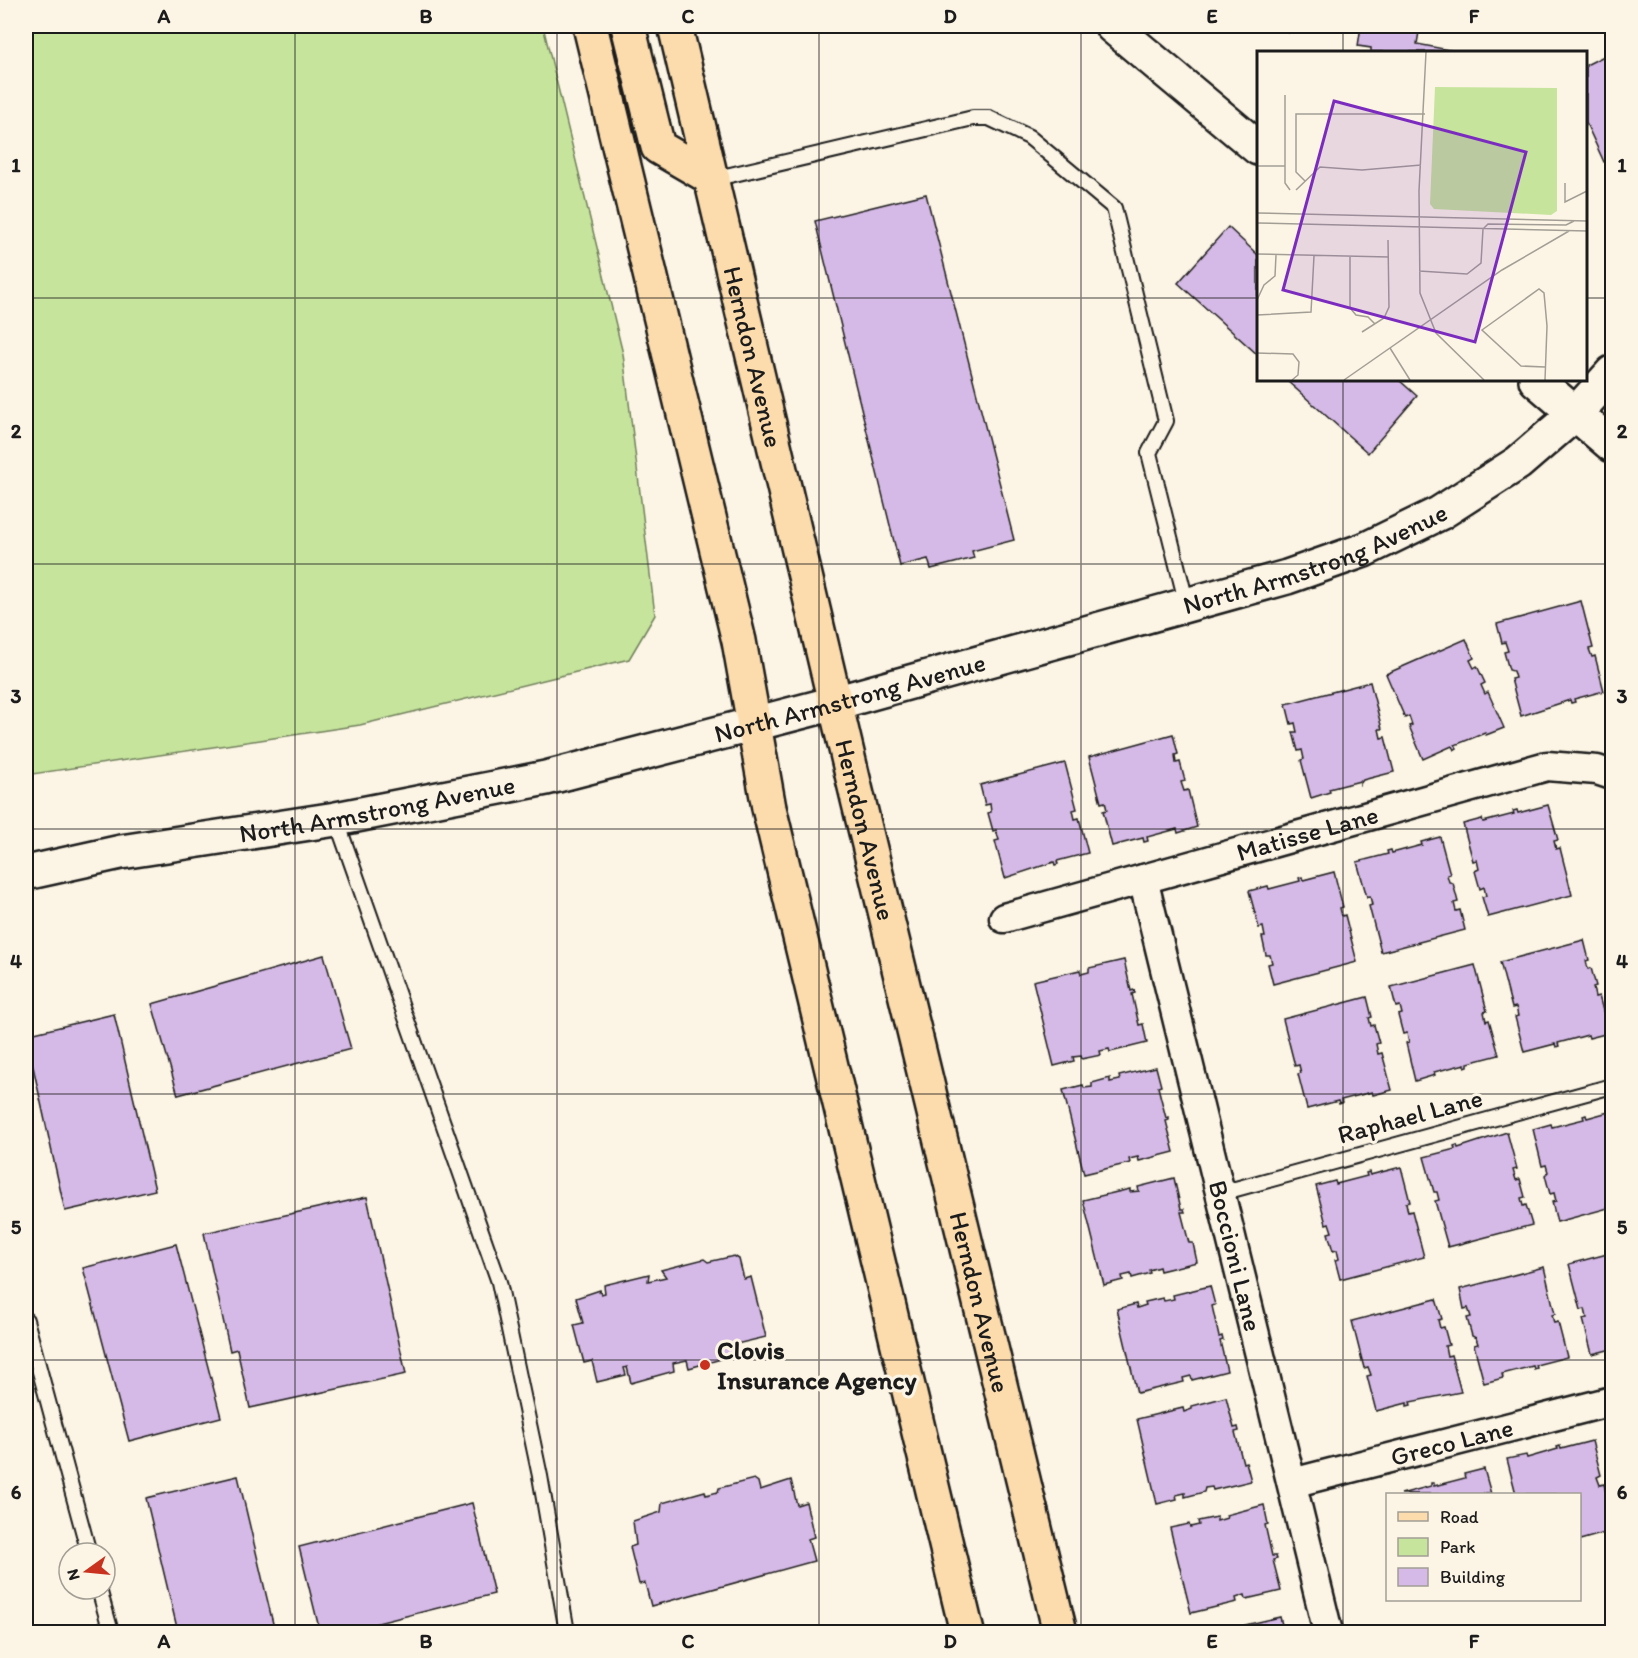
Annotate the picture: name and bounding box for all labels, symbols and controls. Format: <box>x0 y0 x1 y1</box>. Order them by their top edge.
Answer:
text: A <box>157 4 171 28</box>
text: B <box>420 4 433 28</box>
text: C <box>682 4 695 28</box>
text: D <box>943 4 957 28</box>
text: E <box>1206 4 1218 28</box>
text: F <box>1469 4 1480 28</box>
inset map <box>1257 51 1587 381</box>
text: 1 <box>11 153 21 177</box>
text: 1 <box>1617 153 1627 177</box>
street label: Herndon Avenue <box>716 263 790 451</box>
text: 2 <box>11 419 22 443</box>
text: 2 <box>1617 419 1628 443</box>
street label: North Armstrong Avenue <box>1179 496 1453 621</box>
street label: North Armstrong Avenue <box>711 646 989 750</box>
text: 3 <box>11 684 22 708</box>
text: 3 <box>1617 684 1628 708</box>
street label: Herndon Avenue <box>828 736 903 924</box>
street label: North Armstrong Avenue <box>237 768 518 850</box>
street label: Matisse Lane <box>1233 798 1382 868</box>
text: 4 <box>10 949 22 973</box>
text: 4 <box>1616 949 1628 973</box>
street label: Raphael Lane <box>1334 1081 1486 1151</box>
street label: Boccioni Lane <box>1202 1177 1270 1335</box>
street label: Herndon Avenue <box>943 1208 1017 1396</box>
text: 5 <box>11 1215 22 1239</box>
text: 5 <box>1617 1215 1628 1239</box>
place label: Clovis Insurance Agency <box>717 1334 917 1396</box>
marker: Clovis Insurance Agency <box>698 1358 712 1372</box>
street label: Greco Lane <box>1387 1411 1517 1473</box>
text: 6 <box>11 1480 22 1504</box>
text: 6 <box>1617 1480 1628 1504</box>
legend <box>1386 1493 1581 1601</box>
text: Road <box>1440 1506 1479 1528</box>
text: Park <box>1440 1536 1475 1558</box>
north arrow <box>57 1541 117 1601</box>
text: Building <box>1440 1566 1506 1588</box>
text: N <box>62 1567 84 1582</box>
text: A <box>157 1629 171 1653</box>
text: B <box>420 1629 433 1653</box>
text: C <box>682 1629 695 1653</box>
text: D <box>943 1629 957 1653</box>
text: E <box>1206 1629 1218 1653</box>
text: F <box>1469 1629 1480 1653</box>

